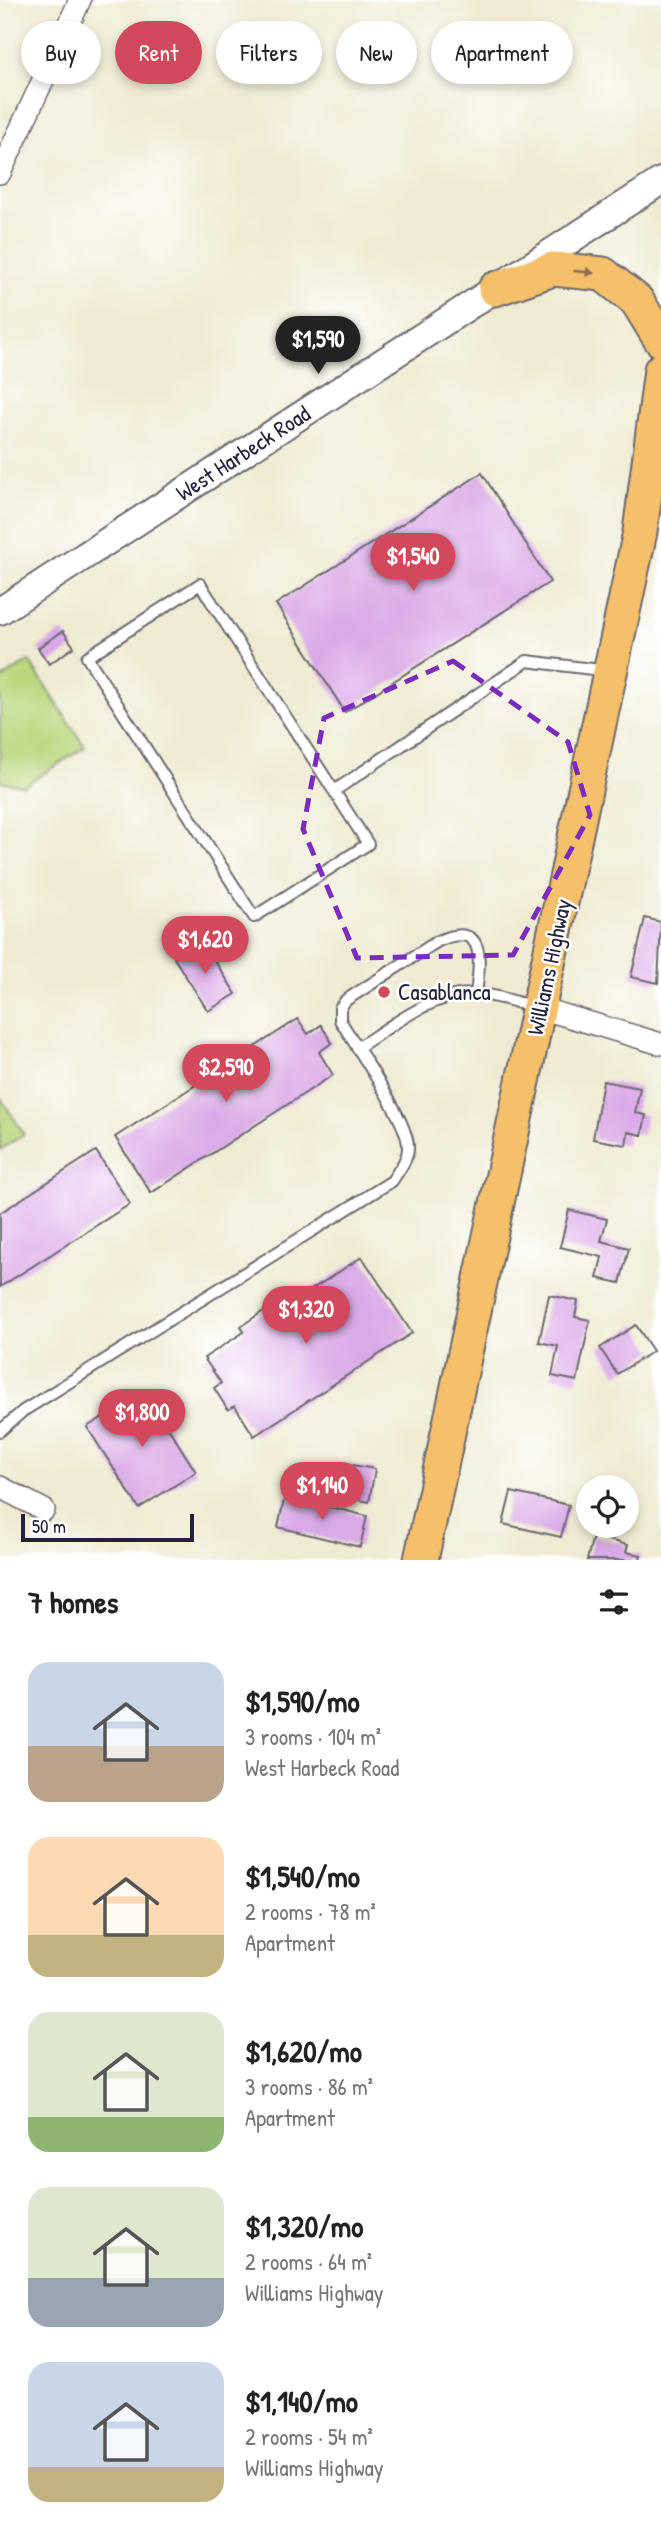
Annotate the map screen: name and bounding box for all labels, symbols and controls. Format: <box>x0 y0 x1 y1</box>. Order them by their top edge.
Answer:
chip: Buy <box>21 21 101 84</box>
chip: Rent <box>115 21 202 84</box>
chip: Filters <box>216 21 322 84</box>
chip: New <box>336 21 417 84</box>
chip: Apartment <box>431 21 573 84</box>
one-way arrow <box>573 267 595 278</box>
pin: $1,590 <box>261 316 375 376</box>
text: $1,590 <box>291 323 345 354</box>
street label: West Harbeck Road <box>170 398 316 508</box>
pin: $1,540 <box>356 534 470 593</box>
text: $1,540 <box>386 540 440 571</box>
street label: Williams Highway <box>519 896 578 1038</box>
pin: $1,620 <box>148 916 262 976</box>
text: $1,620 <box>178 923 232 954</box>
place label: Casablanca <box>398 976 490 1007</box>
marker: Casablanca <box>376 984 392 1000</box>
pin: $2,590 <box>169 1044 283 1104</box>
text: $2,590 <box>198 1051 254 1082</box>
pin: $1,320 <box>249 1286 363 1346</box>
text: $1,320 <box>278 1293 334 1324</box>
pin: $1,800 <box>85 1390 199 1449</box>
text: $1,800 <box>114 1396 170 1427</box>
pin: $1,140 <box>265 1462 379 1522</box>
text: $1,140 <box>296 1469 348 1500</box>
map controls <box>576 1475 639 1538</box>
button: locate <box>576 1475 639 1538</box>
scale bar <box>21 1511 194 1543</box>
text: 50 m <box>32 1513 66 1539</box>
text: 7 homes <box>28 1582 118 1622</box>
icon: filters <box>595 1583 633 1621</box>
text: $1,590/mo <box>245 1681 359 1721</box>
icon: home <box>84 1690 168 1774</box>
text: 3 rooms · 104 m² <box>245 1721 381 1752</box>
text: West Harbeck Road <box>245 1752 399 1783</box>
text: $1,540/mo <box>245 1856 360 1896</box>
icon: home <box>84 1865 168 1949</box>
text: 2 rooms · 78 m² <box>245 1896 376 1927</box>
text: Apartment <box>245 1927 335 1958</box>
text: $1,620/mo <box>245 2031 362 2071</box>
icon: home <box>84 2040 168 2124</box>
text: 3 rooms · 86 m² <box>245 2071 373 2102</box>
text: Apartment <box>245 2102 335 2133</box>
text: $1,320/mo <box>245 2206 363 2246</box>
icon: home <box>84 2215 168 2299</box>
text: 2 rooms · 64 m² <box>245 2246 372 2277</box>
text: Williams Highway <box>245 2277 383 2308</box>
text: $1,140/mo <box>245 2381 358 2421</box>
icon: home <box>84 2390 168 2474</box>
text: 2 rooms · 54 m² <box>245 2421 373 2452</box>
text: Williams Highway <box>245 2452 383 2483</box>

